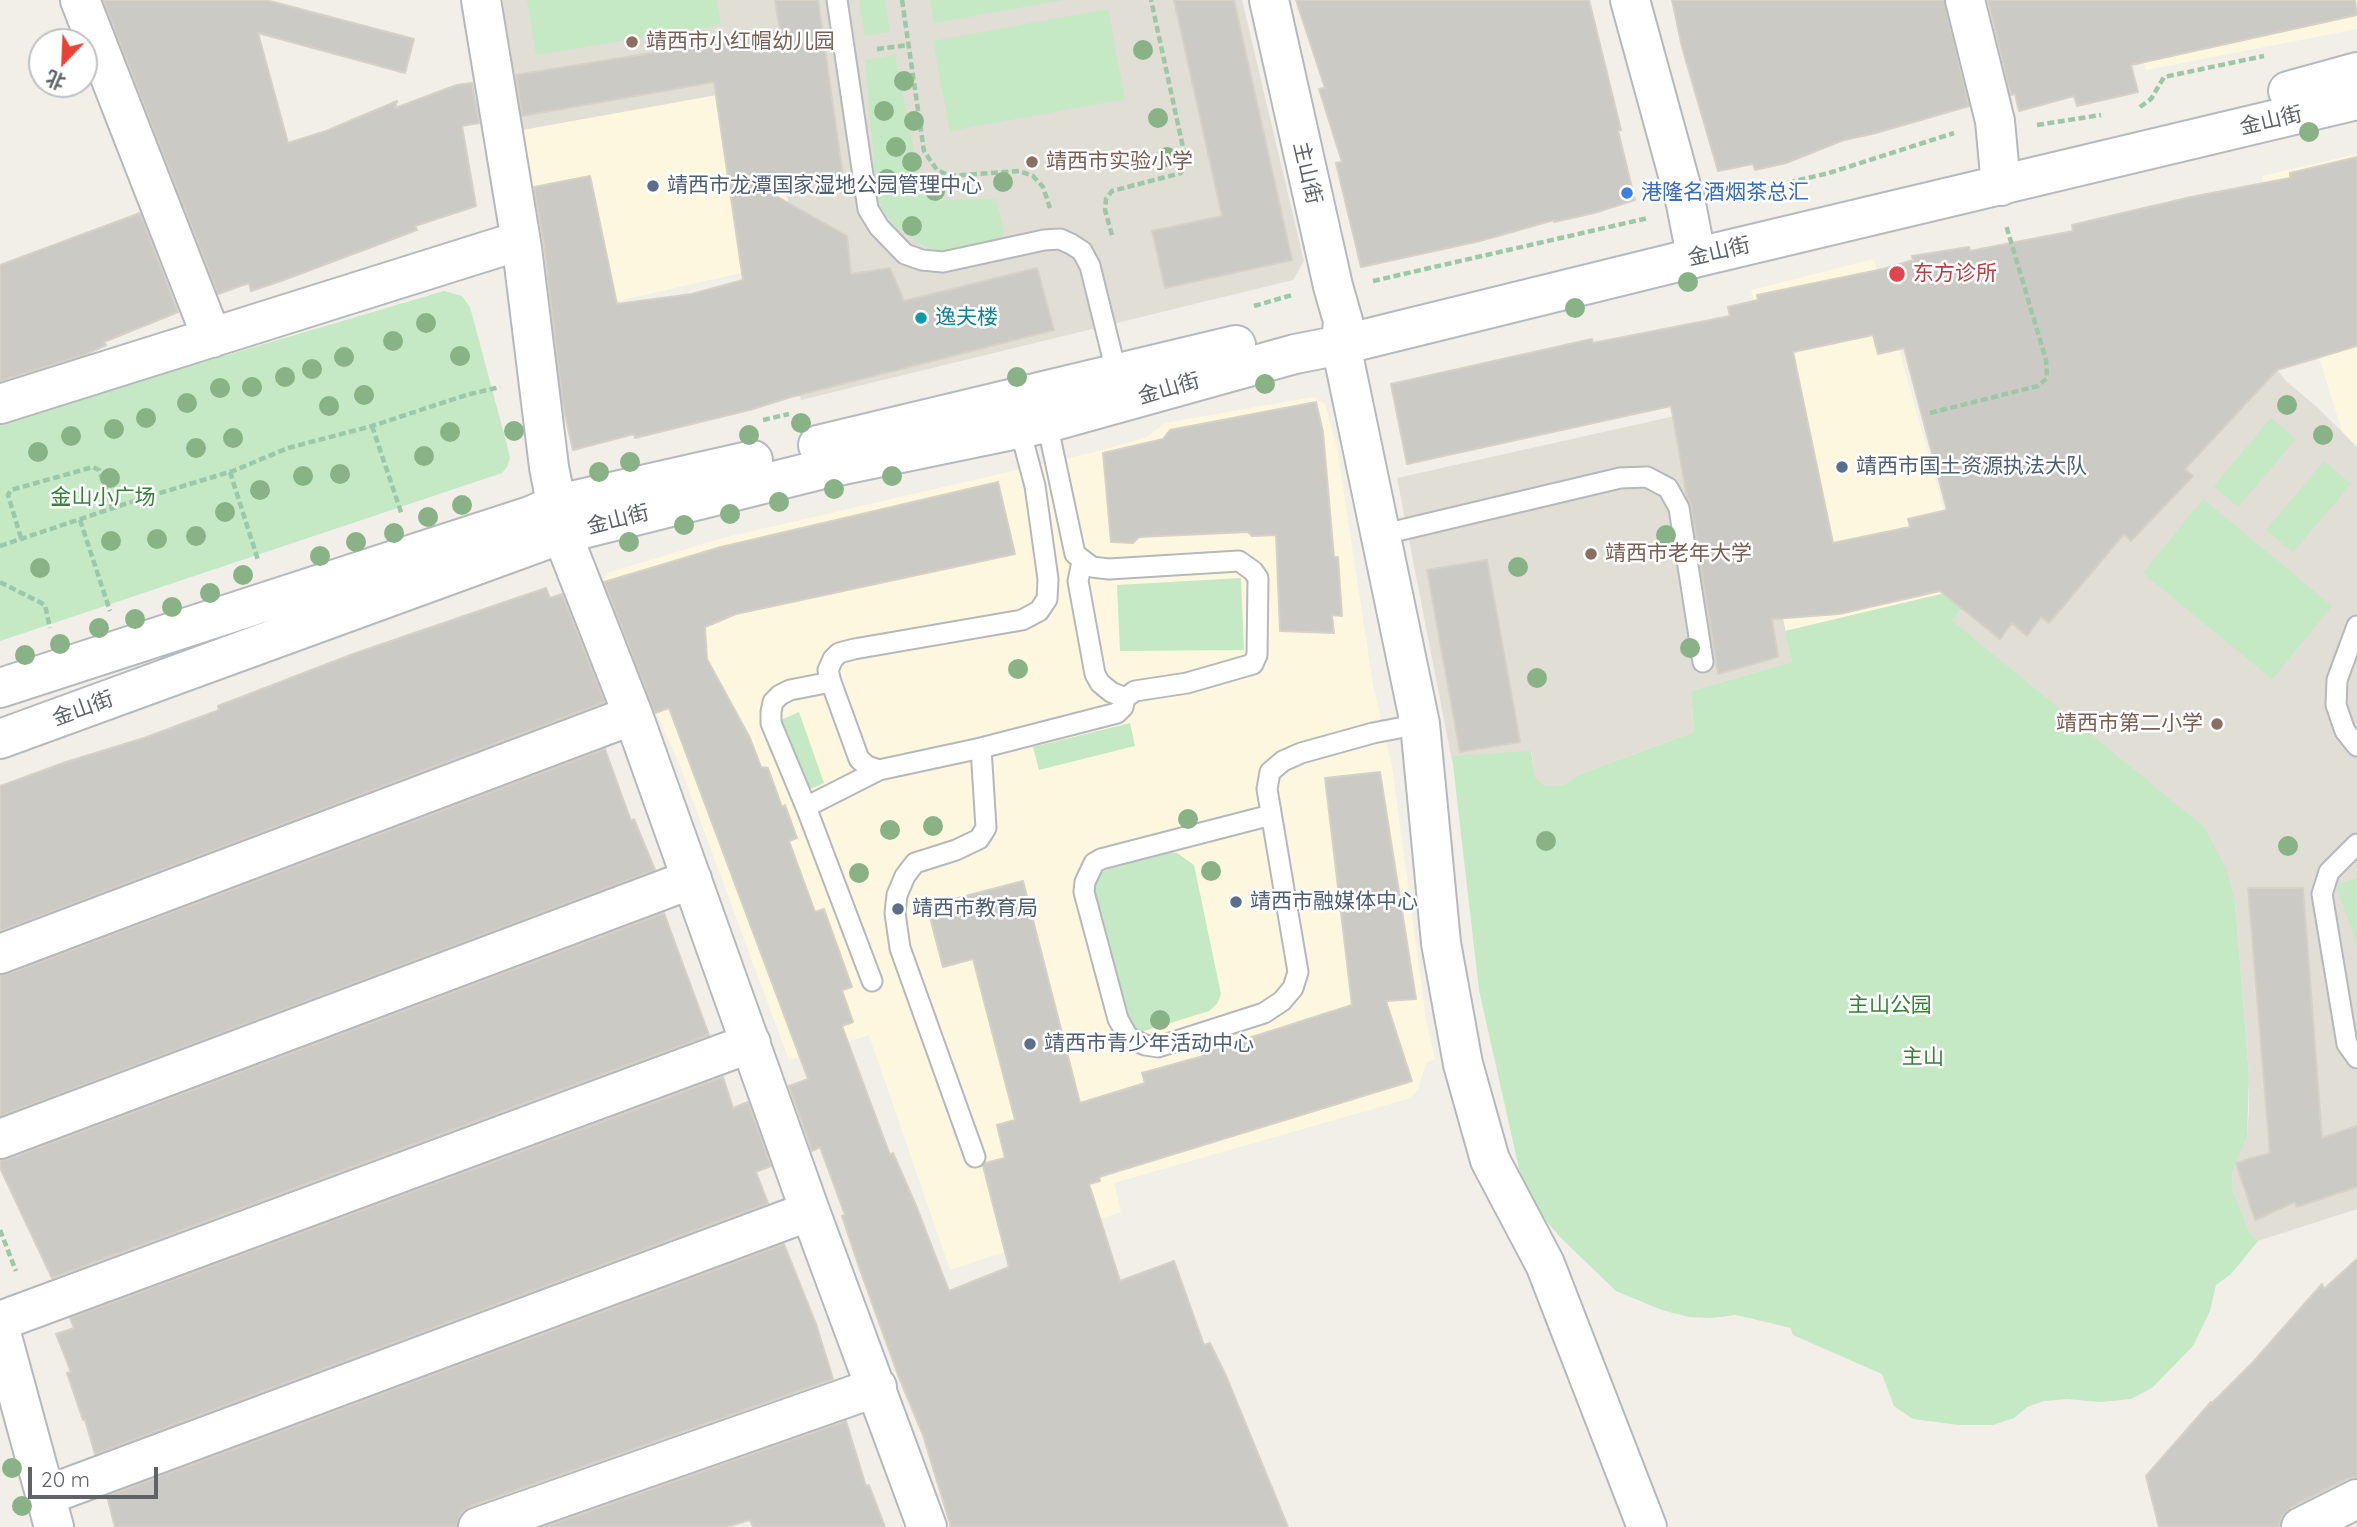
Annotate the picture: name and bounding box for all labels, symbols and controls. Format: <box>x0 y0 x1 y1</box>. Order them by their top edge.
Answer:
north arrow <box>28 28 98 98</box>
place label: 靖西市小红帽幼儿园 <box>646 29 835 55</box>
marker: 靖西市小红帽幼儿园 <box>624 34 640 50</box>
text: 北 <box>42 66 69 95</box>
street label: 金山街 <box>2237 102 2305 140</box>
street label: 主山街 <box>1288 139 1326 207</box>
place label: 靖西市实验小学 <box>1046 149 1193 175</box>
marker: 靖西市实验小学 <box>1024 154 1040 170</box>
place label: 靖西市龙潭国家湿地公园管理中心 <box>667 173 982 199</box>
marker: 靖西市龙潭国家湿地公园管理中心 <box>645 178 661 194</box>
place label: 港隆名酒烟茶总汇 <box>1641 180 1809 206</box>
marker: 港隆名酒烟茶总汇 <box>1619 185 1635 201</box>
street label: 金山街 <box>1685 233 1753 271</box>
place label: 东方诊所 <box>1913 261 1997 287</box>
marker: 东方诊所 <box>1887 264 1907 284</box>
place label: 逸夫楼 <box>935 305 998 331</box>
marker: 逸夫楼 <box>913 310 929 326</box>
street label: 金山街 <box>1135 368 1203 410</box>
place label: 靖西市国土资源执法大队 <box>1856 454 2087 480</box>
marker: 靖西市国土资源执法大队 <box>1834 459 1850 475</box>
park label: 金山小广场 <box>51 485 155 511</box>
street label: 金山街 <box>584 500 652 540</box>
place label: 靖西市老年大学 <box>1605 541 1752 567</box>
marker: 靖西市老年大学 <box>1583 546 1599 562</box>
street label: 金山街 <box>49 686 117 732</box>
place label: 靖西市第二小学 <box>2056 711 2203 737</box>
marker: 靖西市第二小学 <box>2209 716 2225 732</box>
place label: 靖西市融媒体中心 <box>1250 889 1418 915</box>
marker: 靖西市融媒体中心 <box>1228 894 1244 910</box>
place label: 靖西市教育局 <box>912 896 1038 922</box>
marker: 靖西市教育局 <box>890 901 906 917</box>
park label: 主山公园 <box>1848 993 1932 1019</box>
place label: 靖西市青少年活动中心 <box>1044 1031 1254 1057</box>
marker: 靖西市青少年活动中心 <box>1022 1036 1038 1052</box>
park label: 主山 <box>1902 1045 1944 1071</box>
scale bar <box>32 1454 161 1498</box>
text: 20 m <box>41 1466 90 1492</box>

